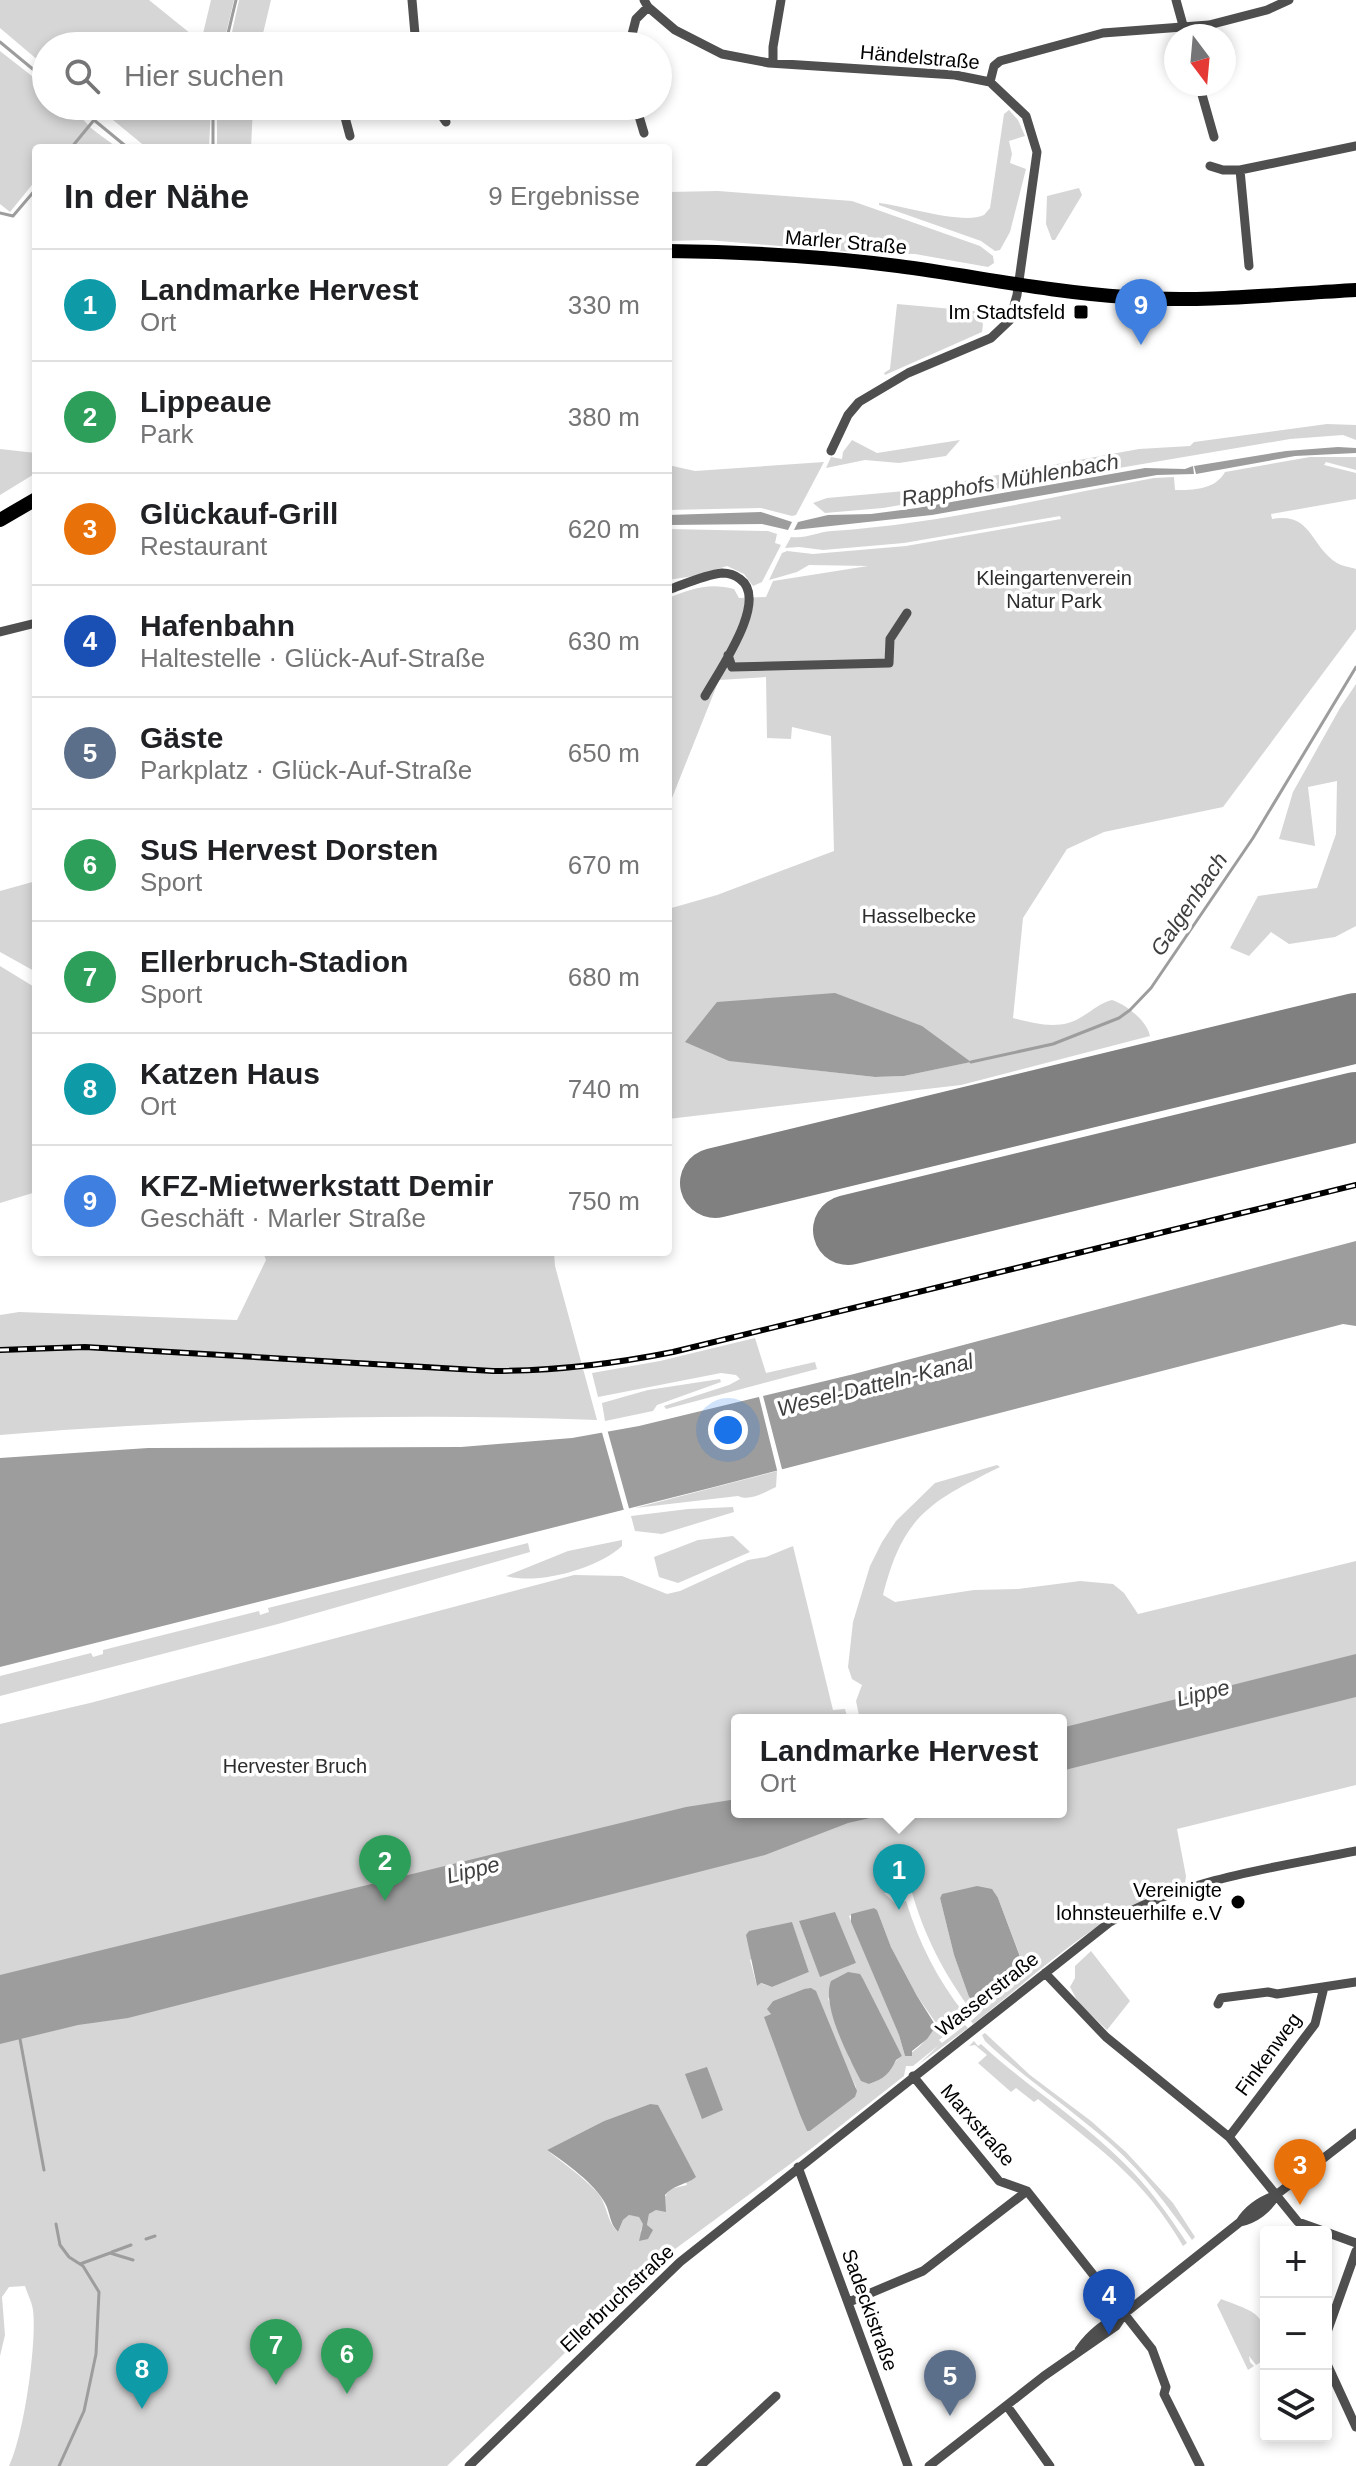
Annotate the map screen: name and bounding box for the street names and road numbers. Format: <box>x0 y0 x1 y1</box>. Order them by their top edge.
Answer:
street label: Händelstraße <box>859 41 981 73</box>
street label: Marler Straße <box>784 226 908 258</box>
street label: Wasserstraße <box>931 1947 1043 2041</box>
street label: Finkenweg <box>1231 2008 1305 2100</box>
street label: Marxstraße <box>937 2080 1019 2170</box>
street label: Ellerbruchstraße <box>556 2240 678 2356</box>
street label: Sadeckistraße <box>838 2246 902 2374</box>

